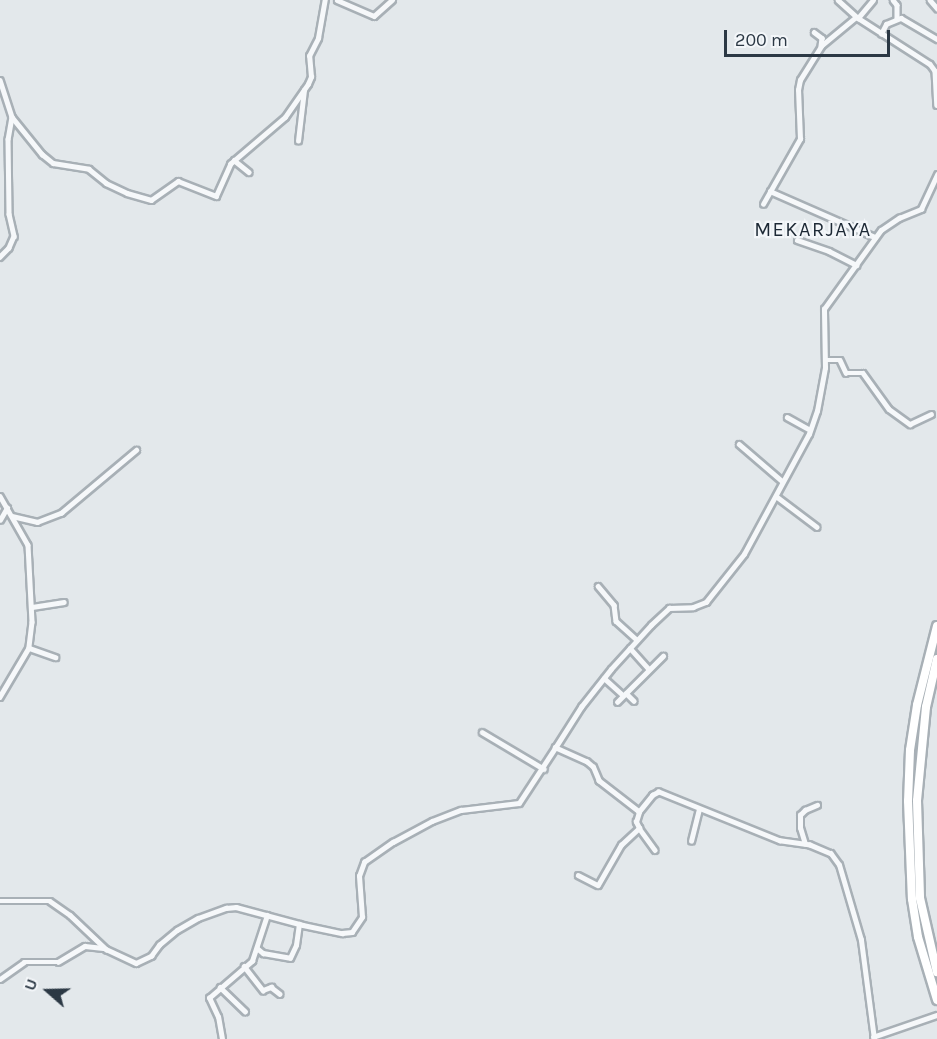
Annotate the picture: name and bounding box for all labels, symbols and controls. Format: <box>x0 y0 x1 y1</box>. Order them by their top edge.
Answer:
scale bar <box>727 18 894 56</box>
text: 200 m <box>735 29 788 51</box>
district label: MEKARJAYA <box>754 217 872 241</box>
north arrow <box>18 961 78 1021</box>
text: U <box>20 976 41 993</box>

